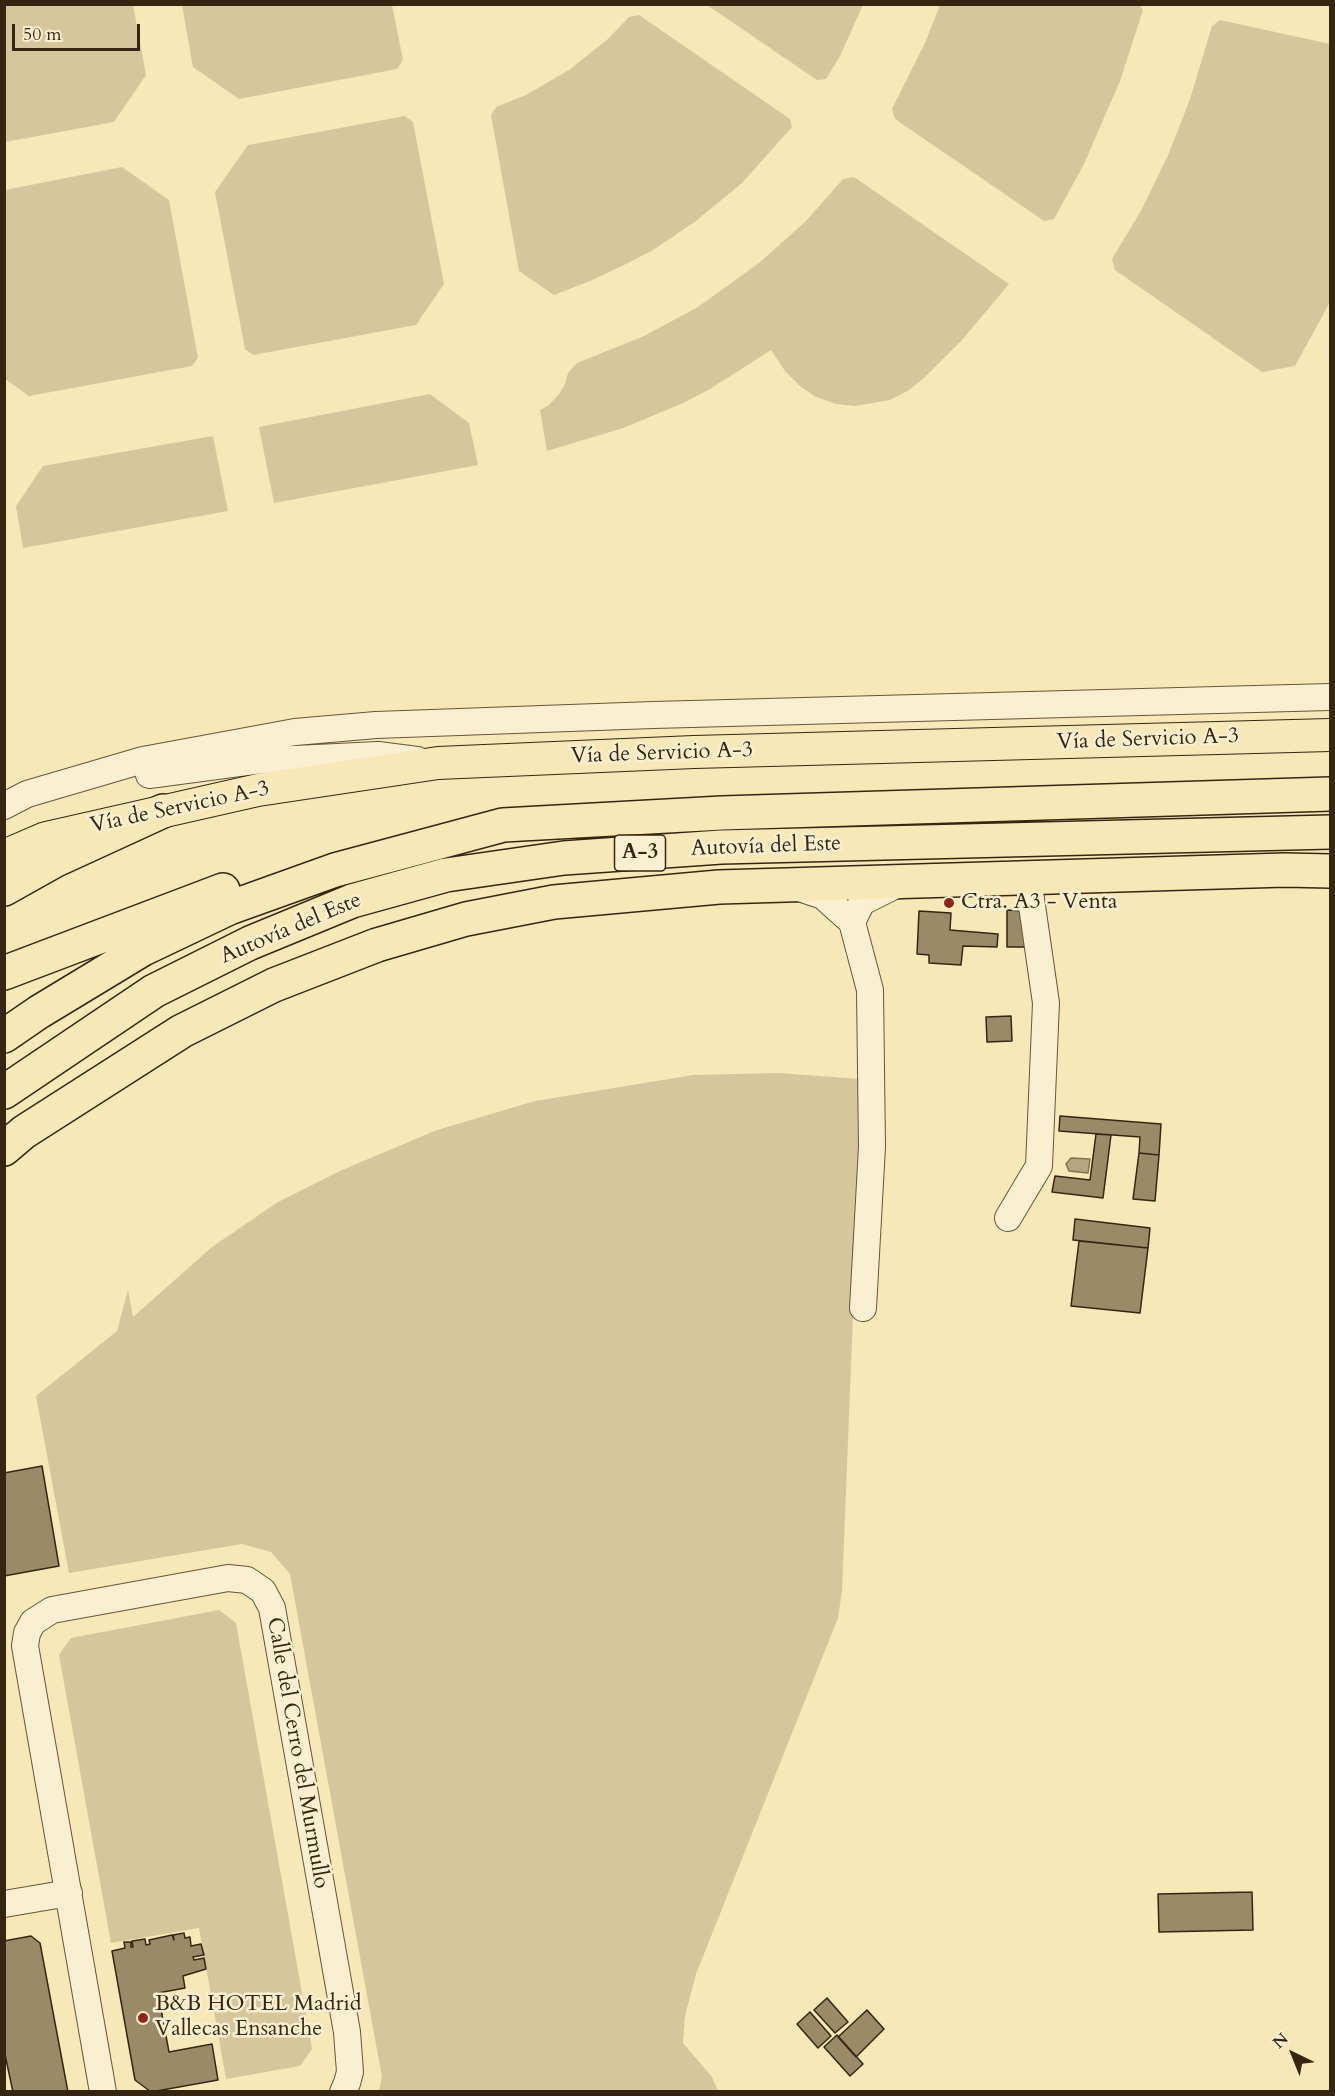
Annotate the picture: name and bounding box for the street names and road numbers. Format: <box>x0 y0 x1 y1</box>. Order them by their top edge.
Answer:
street label: Vía de Servicio A-3 <box>1056 724 1240 756</box>
street label: Vía de Servicio A-3 <box>570 738 754 770</box>
street label: Vía de Servicio A-3 <box>88 776 272 840</box>
street label: Autovía del Este <box>690 831 842 863</box>
road number: A-3 <box>614 835 666 871</box>
street label: Autovía del Este <box>217 887 365 971</box>
street label: Calle del Cerro del Murmullo <box>260 1615 334 1891</box>

